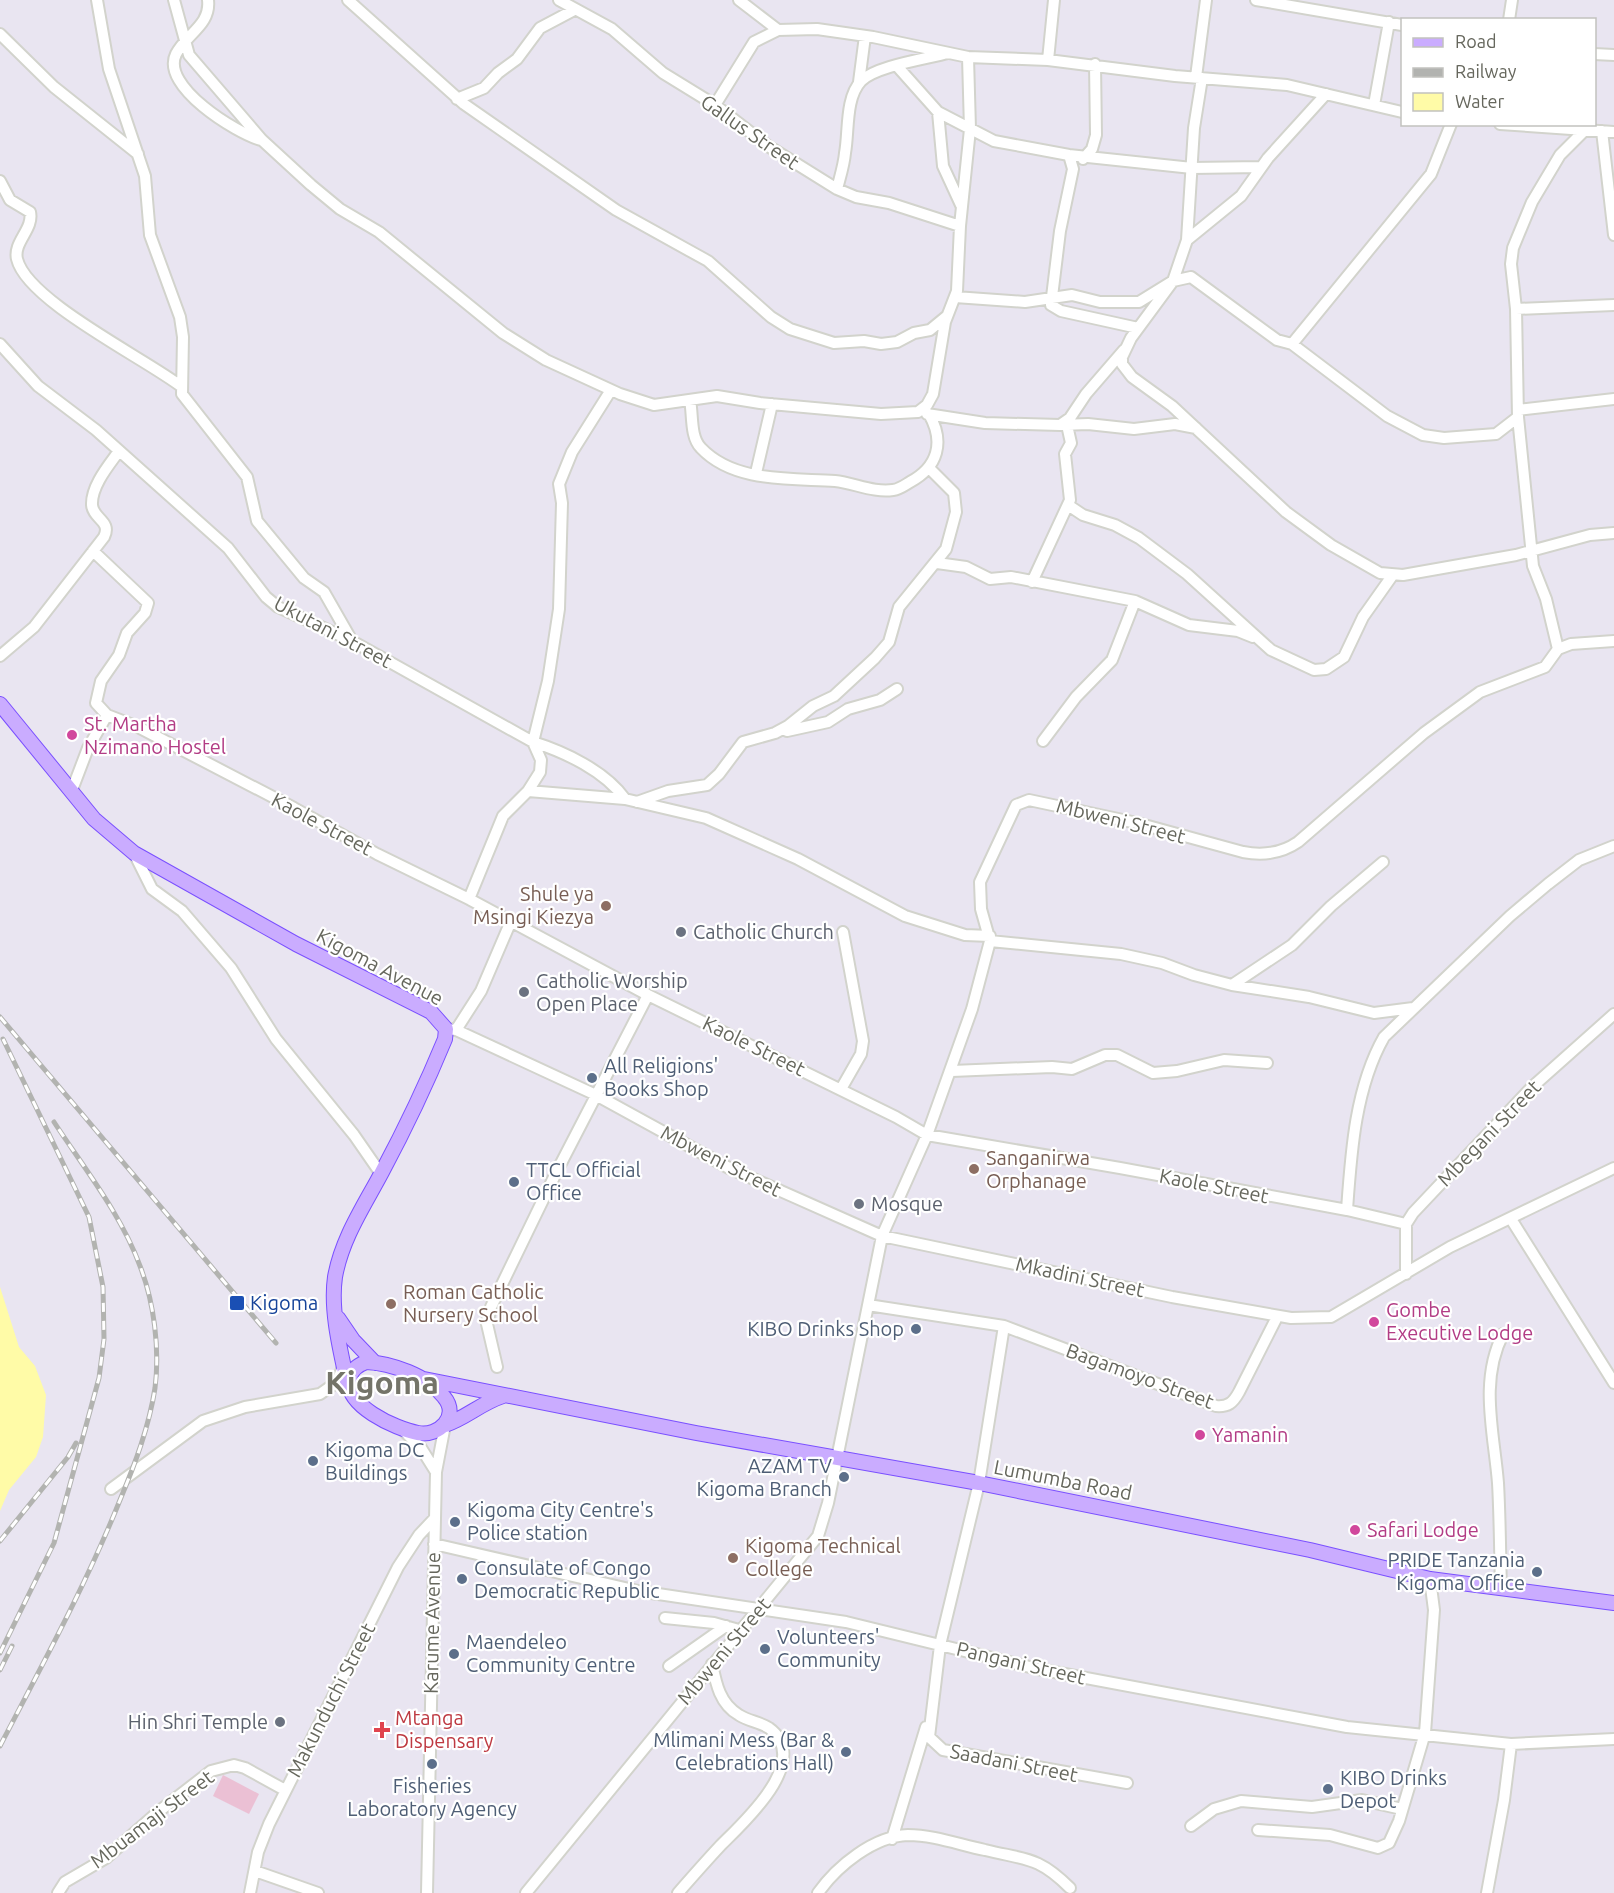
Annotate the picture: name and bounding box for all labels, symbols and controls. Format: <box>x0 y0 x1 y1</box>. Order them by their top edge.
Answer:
legend <box>1401 18 1596 126</box>
text: Road <box>1455 31 1497 51</box>
text: Railway <box>1455 61 1517 81</box>
street label: Gallus Street <box>697 89 804 174</box>
text: Water <box>1455 91 1505 111</box>
street label: Ukutani Street <box>270 591 396 672</box>
place label: St. Martha Nzimano Hostel <box>84 712 226 758</box>
marker: St. Martha Nzimano Hostel <box>65 728 79 742</box>
street label: Kaole Street <box>268 787 377 860</box>
street label: Mbweni Street <box>1054 793 1188 848</box>
place label: Shule ya Msingi Kiezya <box>473 882 594 928</box>
marker: Shule ya Msingi Kiezya <box>599 899 613 913</box>
place label: Catholic Church <box>693 920 834 943</box>
street label: Kigoma Avenue <box>313 924 448 1010</box>
marker: Catholic Church <box>674 925 688 939</box>
place label: Catholic Worship Open Place <box>536 969 688 1015</box>
marker: Catholic Worship Open Place <box>517 985 531 999</box>
street label: Kaole Street <box>699 1011 809 1080</box>
place label: All Religions' Books Shop <box>604 1054 718 1100</box>
marker: All Religions' Books Shop <box>585 1071 599 1085</box>
street label: Mbegani Street <box>1432 1075 1545 1190</box>
street label: Mbweni Street <box>657 1120 786 1201</box>
place label: Sanganirwa Orphanage <box>986 1146 1090 1192</box>
place label: TTCL Official Office <box>526 1158 641 1204</box>
marker: Sanganirwa Orphanage <box>967 1162 981 1176</box>
street label: Kaole Street <box>1157 1164 1271 1207</box>
marker: TTCL Official Office <box>507 1175 521 1189</box>
place label: Mosque <box>871 1192 943 1215</box>
marker: Mosque <box>852 1197 866 1211</box>
street label: Mkadini Street <box>1014 1252 1147 1301</box>
place label: Roman Catholic Nursery School <box>403 1280 544 1326</box>
place label: Kigoma <box>250 1291 318 1314</box>
marker: Kigoma <box>228 1294 246 1312</box>
marker: Roman Catholic Nursery School <box>384 1297 398 1311</box>
place label: Gombe Executive Lodge <box>1386 1298 1533 1344</box>
marker: Gombe Executive Lodge <box>1367 1315 1381 1329</box>
place label: KIBO Drinks Shop <box>747 1317 904 1340</box>
marker: KIBO Drinks Shop <box>909 1322 923 1336</box>
street label: Bagamoyo Street <box>1063 1338 1217 1413</box>
district label: Kigoma <box>325 1364 439 1400</box>
place label: Yamanin <box>1212 1423 1288 1446</box>
marker: Yamanin <box>1193 1428 1207 1442</box>
place label: Kigoma DC Buildings <box>325 1438 424 1484</box>
marker: Kigoma DC Buildings <box>306 1454 320 1468</box>
place label: AZAM TV Kigoma Branch <box>697 1454 832 1500</box>
street label: Lumumba Road <box>992 1455 1134 1504</box>
marker: AZAM TV Kigoma Branch <box>837 1470 851 1484</box>
place label: Kigoma City Centre's Police station <box>467 1498 653 1544</box>
marker: Kigoma City Centre's Police station <box>448 1515 462 1529</box>
place label: Safari Lodge <box>1367 1518 1479 1541</box>
marker: Safari Lodge <box>1348 1523 1362 1537</box>
place label: Kigoma Technical College <box>745 1534 901 1580</box>
place label: PRIDE Tanzania Kigoma Office <box>1387 1548 1525 1594</box>
marker: Kigoma Technical College <box>726 1551 740 1565</box>
street label: Karume Avenue <box>419 1552 444 1694</box>
place label: Consulate of Congo Democratic Republic <box>474 1556 660 1602</box>
marker: PRIDE Tanzania Kigoma Office <box>1530 1565 1544 1579</box>
marker: Consulate of Congo Democratic Republic <box>455 1572 469 1586</box>
street label: Mbweni Street <box>672 1593 775 1709</box>
street label: Makunduchi Street <box>282 1619 379 1781</box>
place label: Volunteers' Community <box>777 1625 881 1671</box>
place label: Maendeleo Community Centre <box>466 1630 635 1676</box>
street label: Pangani Street <box>954 1636 1088 1689</box>
marker: Volunteers' Community <box>758 1642 772 1656</box>
marker: Maendeleo Community Centre <box>447 1647 461 1661</box>
place label: Mtanga Dispensary <box>395 1706 494 1752</box>
place label: Hin Shri Temple <box>128 1710 268 1733</box>
marker: Hin Shri Temple <box>273 1715 287 1729</box>
marker: Mtanga Dispensary <box>373 1721 391 1739</box>
place label: Mlimani Mess (Bar & Celebrations Hall) <box>653 1728 834 1774</box>
street label: Saadani Street <box>948 1739 1080 1786</box>
marker: Mlimani Mess (Bar & Celebrations Hall) <box>839 1745 853 1759</box>
marker: Fisheries Laboratory Agency <box>425 1757 439 1771</box>
street label: Mbuamaji Street <box>85 1765 218 1872</box>
place label: KIBO Drinks Depot <box>1340 1766 1447 1812</box>
place label: Fisheries Laboratory Agency <box>347 1774 517 1820</box>
marker: KIBO Drinks Depot <box>1321 1782 1335 1796</box>

